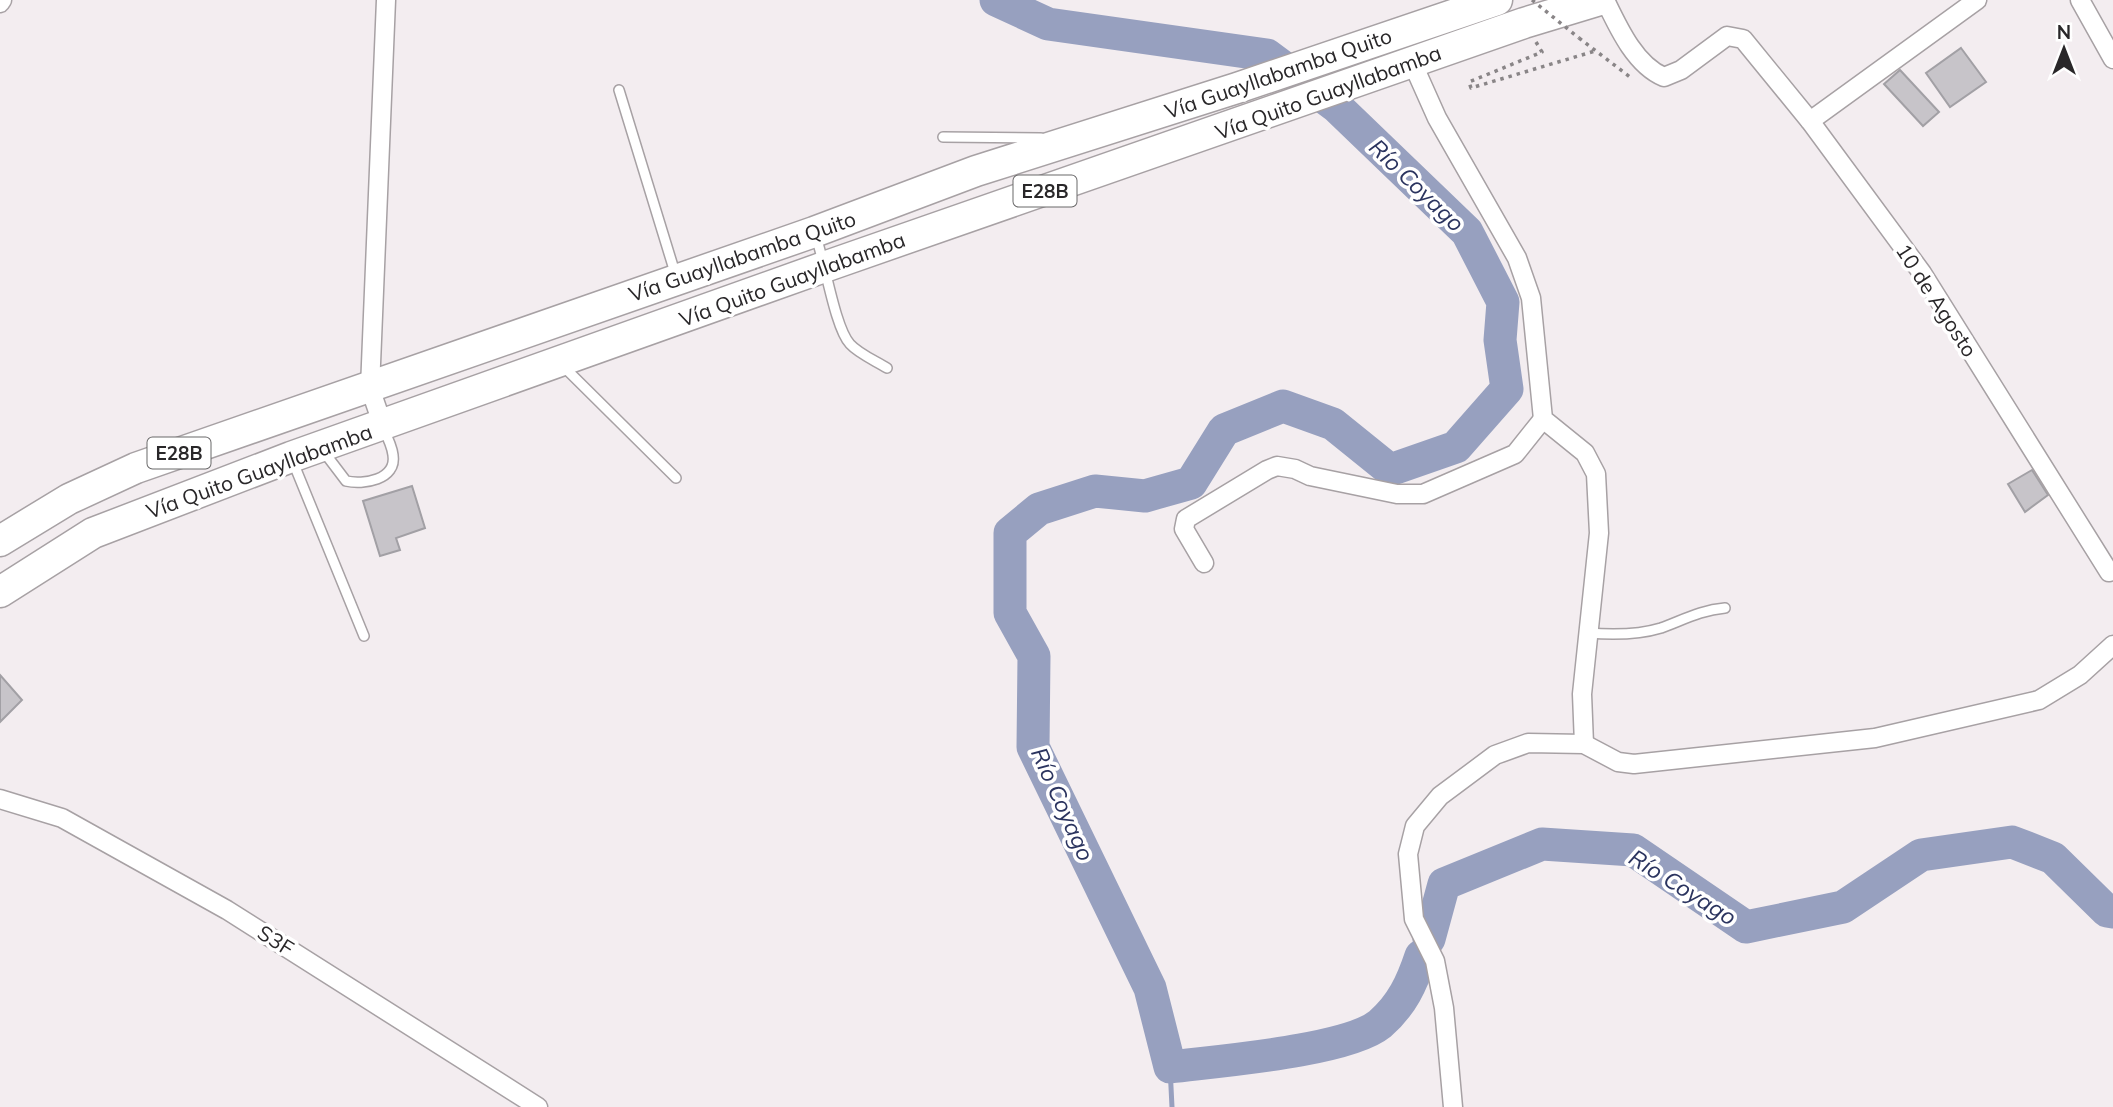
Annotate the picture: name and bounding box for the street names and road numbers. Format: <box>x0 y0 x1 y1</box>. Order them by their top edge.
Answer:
street label: Vía Guayllabamba Quito <box>1161 22 1395 124</box>
street label: Vía Quito Guayllabamba <box>1212 39 1444 145</box>
road number: E28B <box>1014 176 1076 206</box>
street label: Vía Guayllabamba Quito <box>625 205 859 307</box>
street label: Vía Quito Guayllabamba <box>676 226 908 332</box>
street label: 10 de Agosto <box>1891 239 1983 361</box>
street label: Vía Quito Guayllabamba <box>143 418 375 524</box>
road number: E28B <box>148 437 210 468</box>
street label: S3F <box>253 919 299 961</box>

